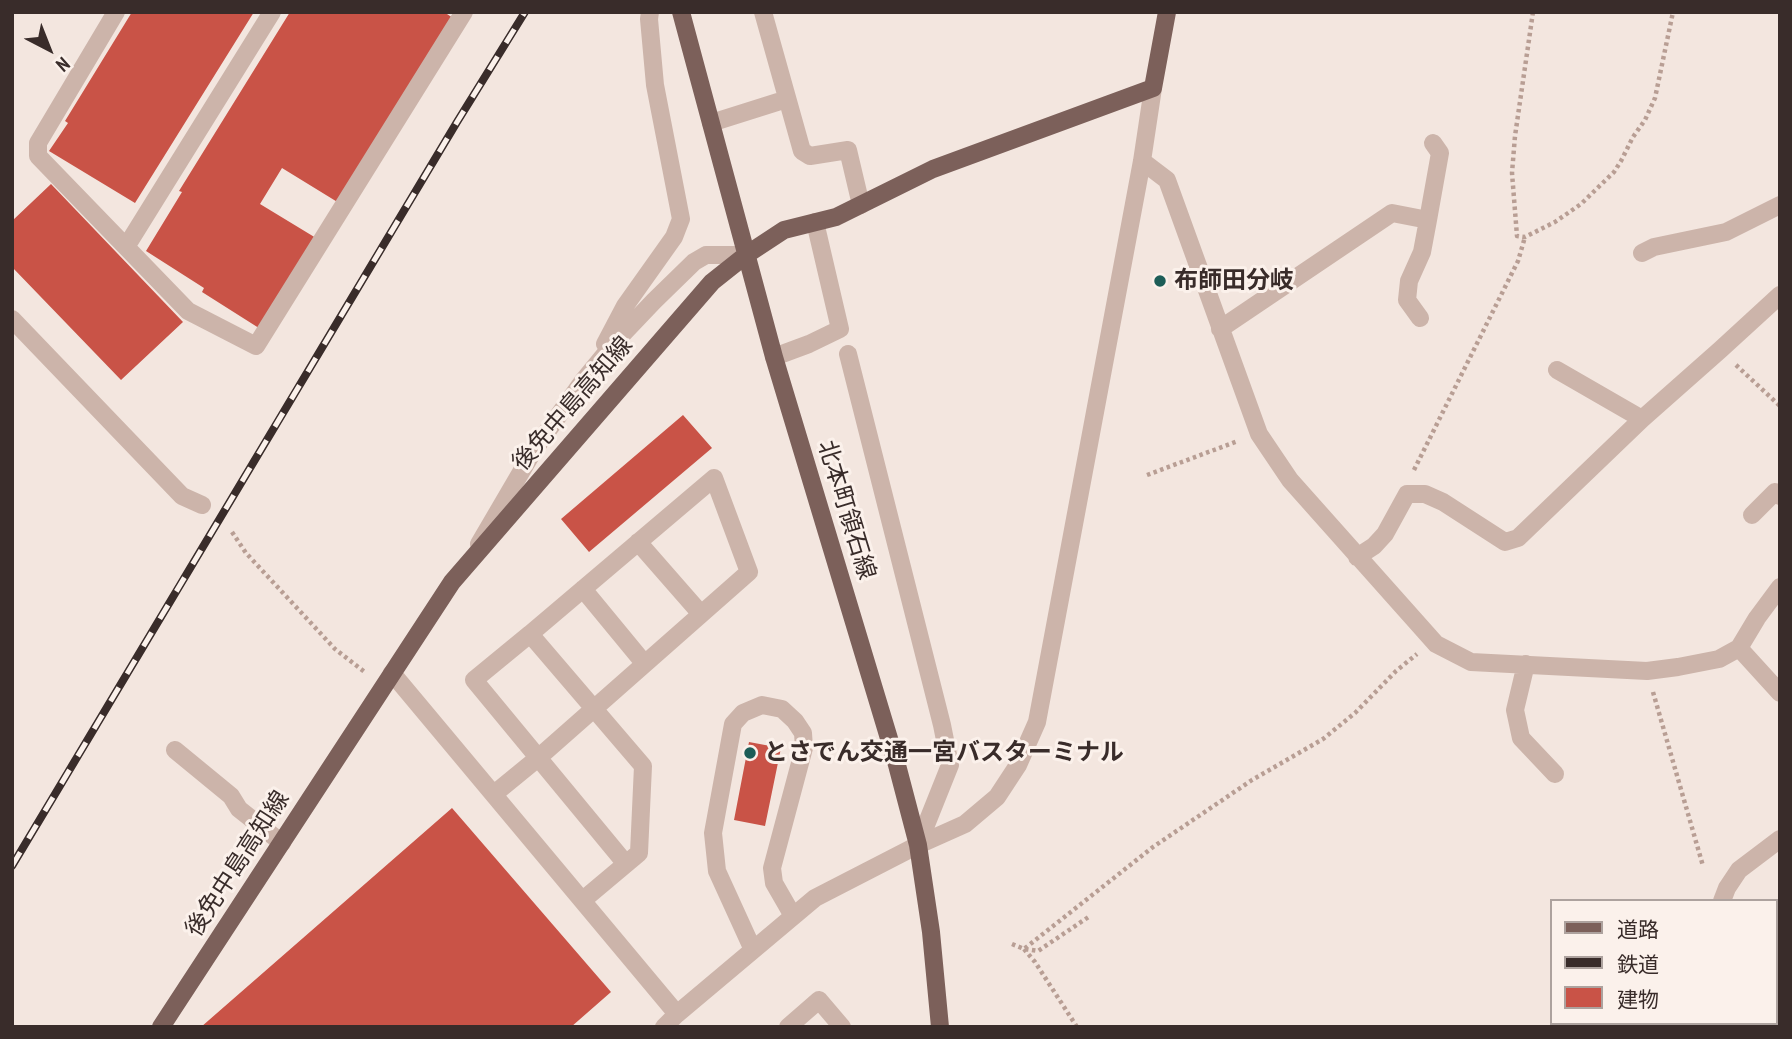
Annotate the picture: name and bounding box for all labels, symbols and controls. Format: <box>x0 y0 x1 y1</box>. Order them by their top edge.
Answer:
north arrow <box>14 14 84 84</box>
text: N <box>51 52 75 77</box>
place label: 布師田分岐 <box>1174 267 1294 295</box>
marker: 布師田分岐 <box>1152 273 1168 289</box>
street label: 後免中島高知線 <box>507 331 639 477</box>
street label: 北本町領石線 <box>811 437 881 583</box>
place label: とさでん交通一宮バスターミナル <box>764 739 1124 767</box>
marker: とさでん交通一宮バスターミナル <box>742 745 758 761</box>
street label: 後免中島高知線 <box>180 786 296 942</box>
legend <box>1550 899 1778 1025</box>
text: 道路 <box>1617 916 1659 943</box>
text: 鉄道 <box>1617 951 1659 978</box>
text: 建物 <box>1617 986 1659 1013</box>

